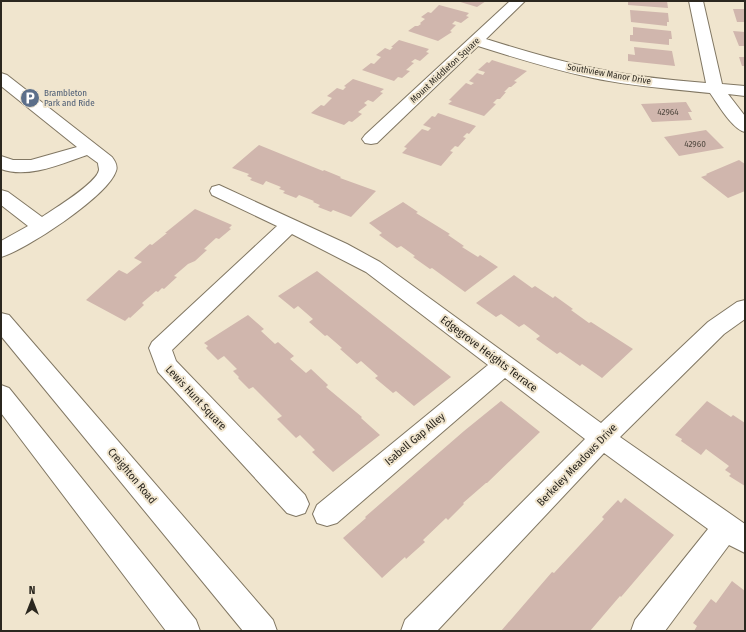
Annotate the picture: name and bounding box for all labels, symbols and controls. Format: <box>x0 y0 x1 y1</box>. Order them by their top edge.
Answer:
street label: Mount Middleton Square <box>408 35 482 105</box>
street label: Southview Manor Drive <box>566 62 652 86</box>
parking icon: Brambleton Park and Ride <box>19 87 41 109</box>
place label: Brambleton Park and Ride <box>44 88 95 108</box>
house number: 42964 <box>657 107 679 117</box>
house number: 42960 <box>684 139 706 149</box>
street label: Edgegrove Heights Terrace <box>438 313 540 395</box>
street label: Lewis Hunt Square <box>163 363 229 433</box>
street label: Isabell Gap Alley <box>382 410 448 468</box>
street label: Berkeley Meadows Drive <box>534 421 620 509</box>
street label: Creighton Road <box>105 446 159 506</box>
north arrow <box>12 580 52 620</box>
text: N <box>29 584 35 597</box>

